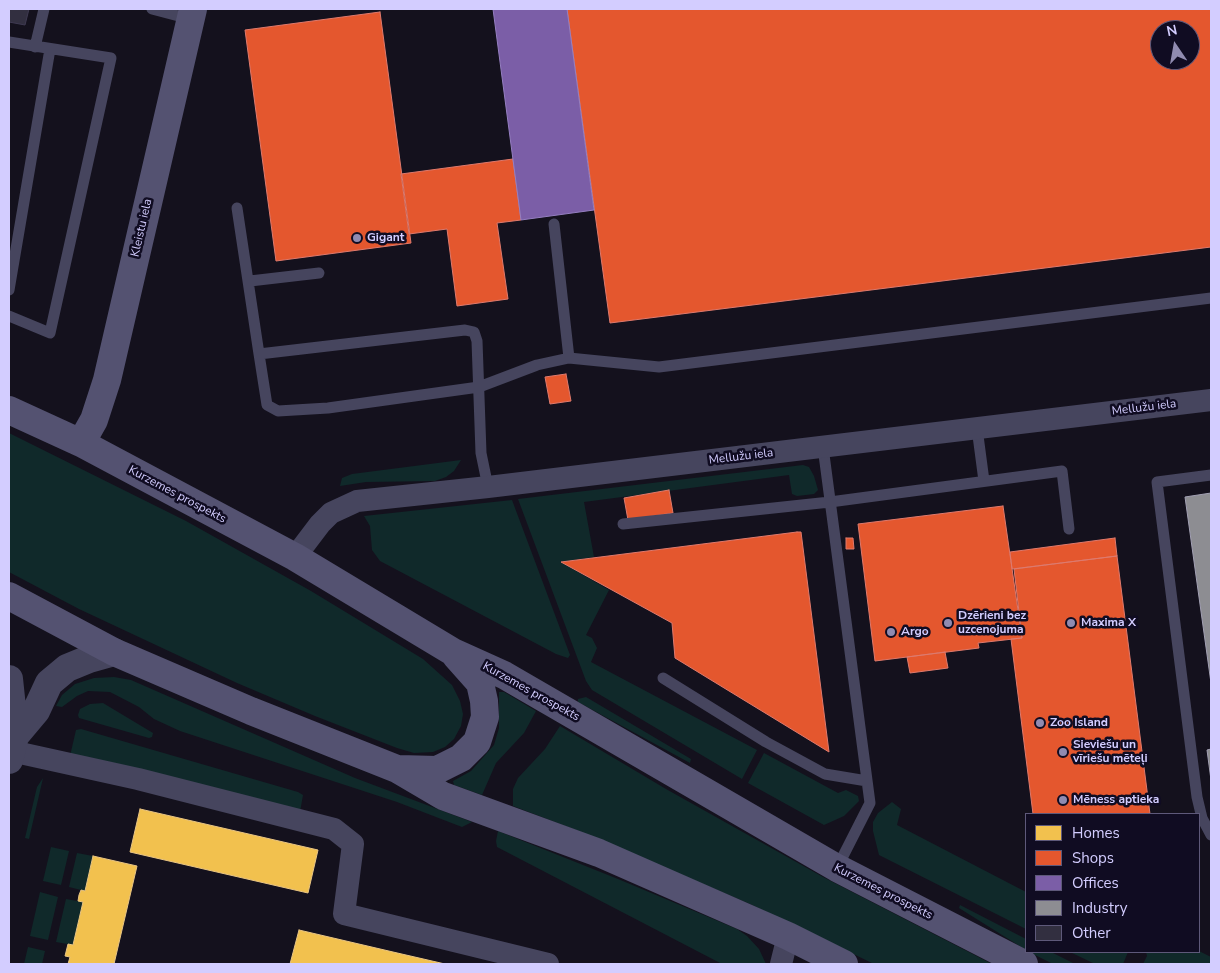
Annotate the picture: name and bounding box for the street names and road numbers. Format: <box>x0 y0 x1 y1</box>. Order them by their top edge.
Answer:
street label: Kleistu iela <box>128 198 156 258</box>
street label: Mellužu iela <box>1111 397 1177 419</box>
street label: Mellužu iela <box>708 446 774 468</box>
street label: Kurzemes prospekts <box>126 463 228 527</box>
street label: Kurzemes prospekts <box>480 659 582 725</box>
street label: Kurzemes prospekts <box>831 861 935 923</box>

